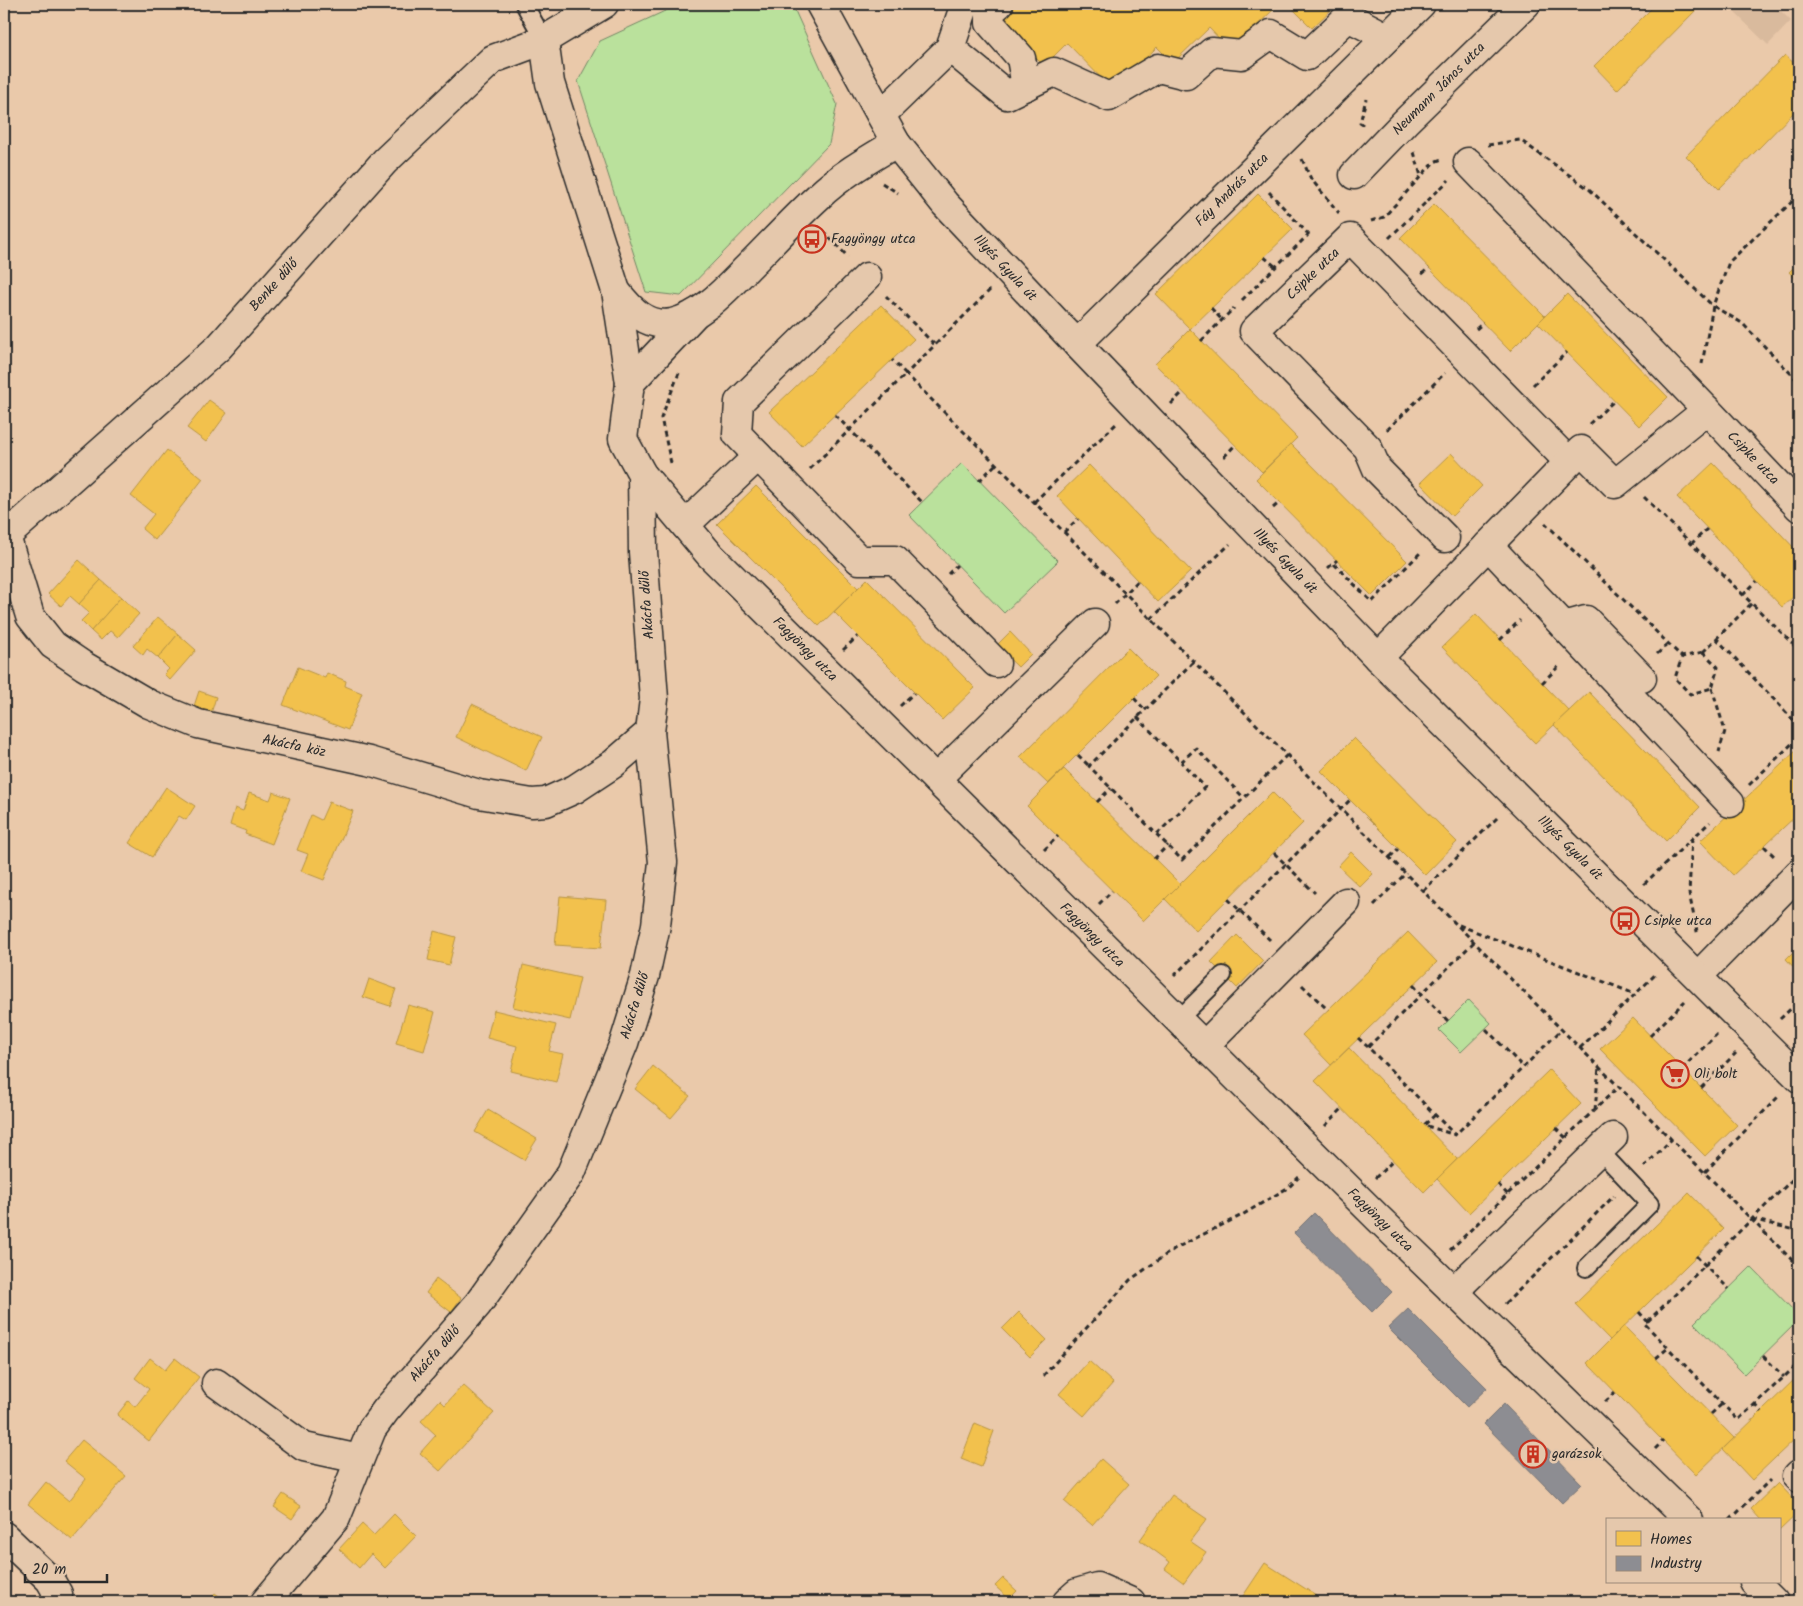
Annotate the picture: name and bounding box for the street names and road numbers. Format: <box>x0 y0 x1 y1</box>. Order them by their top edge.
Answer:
street label: Neumann János utca <box>1387 37 1491 141</box>
street label: Fáy András utca <box>1190 148 1274 232</box>
street label: Illyés Gyula út <box>968 229 1042 307</box>
street label: Csipke utca <box>1281 243 1345 305</box>
street label: Benke dűlő <box>244 252 305 316</box>
street label: Csipke utca <box>1722 426 1784 490</box>
street label: Illyés Gyula út <box>1248 523 1323 600</box>
street label: Akácfa dűlő <box>634 568 660 640</box>
street label: Fagyöngy utca <box>767 611 843 687</box>
street label: Akácfa köz <box>260 729 328 763</box>
street label: Illyés Gyula út <box>1532 810 1608 886</box>
street label: Fagyöngy utca <box>1054 897 1130 973</box>
street label: Akácfa dűlő <box>614 968 656 1042</box>
street label: Fagyöngy utca <box>1342 1183 1418 1257</box>
street label: Akácfa dűlő <box>404 1320 467 1387</box>

